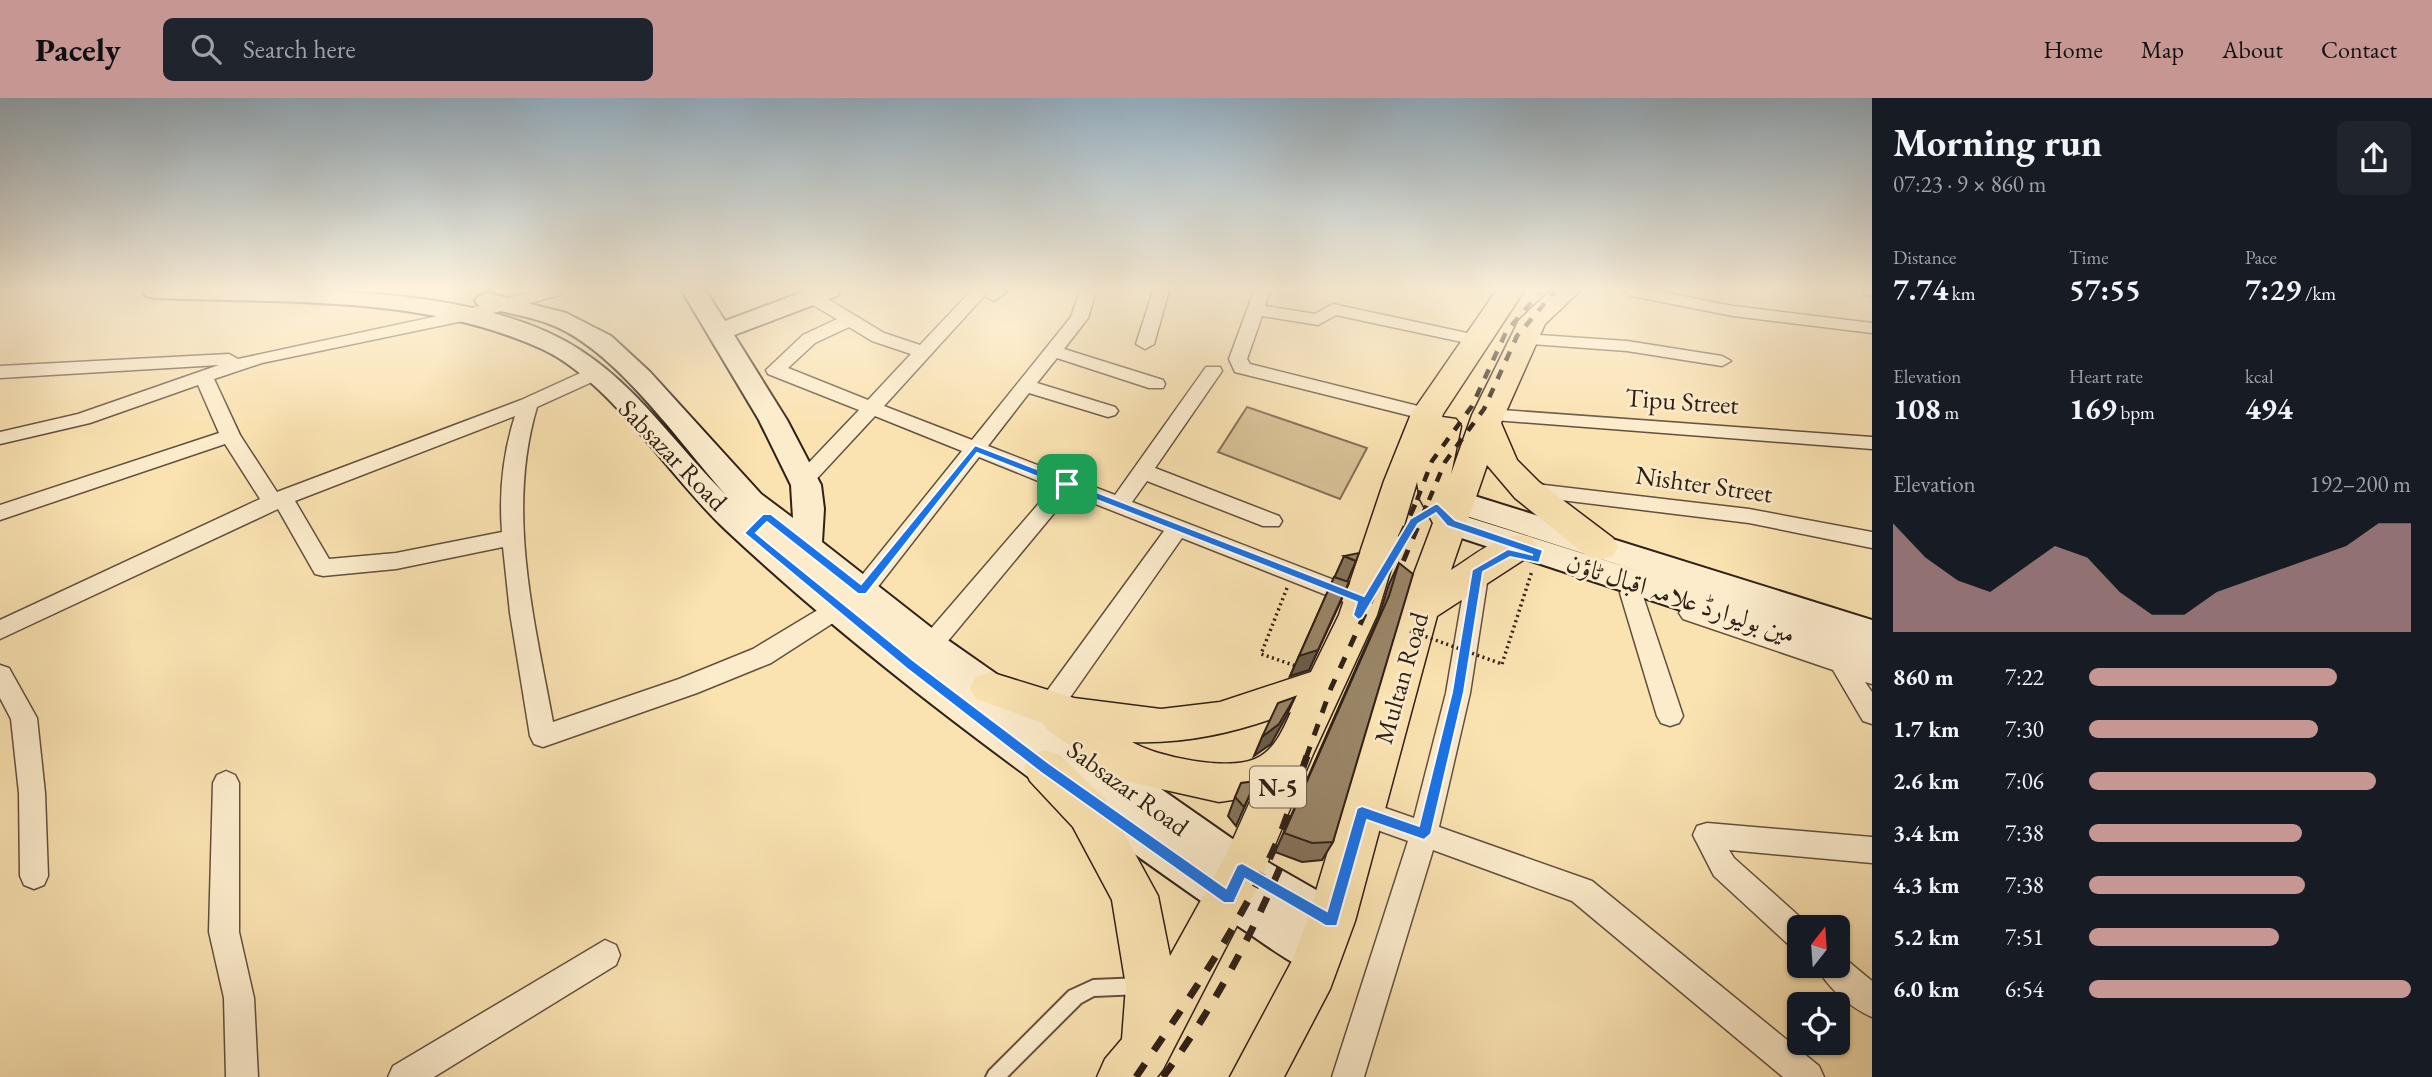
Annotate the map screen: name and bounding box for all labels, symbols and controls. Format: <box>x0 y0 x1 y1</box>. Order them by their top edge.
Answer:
search box <box>163 18 653 81</box>
text: Pacely <box>35 28 121 71</box>
icon: search <box>187 30 225 68</box>
text: Search here <box>243 32 356 66</box>
text: Home <box>2043 34 2103 65</box>
text: Map <box>2141 34 2184 65</box>
text: About <box>2222 34 2283 65</box>
text: Contact <box>2321 34 2397 65</box>
text: Morning run <box>1893 118 2102 167</box>
button: share <box>2337 121 2411 195</box>
text: 07:23 · 9 × 860 m <box>1893 169 2046 199</box>
text: Distance <box>1893 245 1956 270</box>
text: Time <box>2069 245 2109 270</box>
text: Pace <box>2245 245 2277 270</box>
text: 7.74 <box>1893 270 1948 309</box>
text: 57:55 <box>2069 270 2141 309</box>
text: 7:29 <box>2245 270 2301 309</box>
text: km <box>1948 281 1976 306</box>
text: /km <box>2301 281 2336 306</box>
text: Elevation <box>1893 364 1961 389</box>
text: Heart rate <box>2069 364 2143 389</box>
text: kcal <box>2245 364 2274 389</box>
street label: Tipu Street <box>1624 380 1740 422</box>
text: 108 <box>1893 389 1941 428</box>
text: 169 <box>2069 389 2117 428</box>
text: 494 <box>2245 389 2293 428</box>
street label: Sabsazar Road <box>611 392 735 519</box>
text: m <box>1941 400 1959 425</box>
text: bpm <box>2117 400 2155 425</box>
pin <box>1037 454 1097 514</box>
street label: Nishter Street <box>1633 458 1775 510</box>
icon: arrive <box>1048 465 1086 503</box>
text: Elevation <box>1893 469 1976 499</box>
text: 192–200 m <box>2310 469 2411 499</box>
street label: مین بولیوارڈ علامہ اقبال ٹاؤن <box>1562 545 1800 651</box>
street label: Multan Road <box>1366 608 1436 748</box>
text: 860 m <box>1893 662 1954 692</box>
text: 7:22 <box>2005 662 2044 692</box>
text: 1.7 km <box>1893 714 1960 744</box>
text: 7:30 <box>2005 714 2044 744</box>
street label: Sabsazar Road <box>1060 732 1196 844</box>
road number: N-5 <box>1250 766 1306 808</box>
text: 2.6 km <box>1893 766 1960 796</box>
text: 7:06 <box>2005 766 2044 796</box>
text: 3.4 km <box>1893 818 1960 848</box>
text: 7:38 <box>2005 818 2044 848</box>
text: 4.3 km <box>1893 870 1960 900</box>
text: 7:38 <box>2005 870 2044 900</box>
north arrow <box>1787 915 1850 978</box>
map controls <box>1787 915 1850 1055</box>
text: 5.2 km <box>1893 922 1960 952</box>
text: 7:51 <box>2005 922 2044 952</box>
text: 6.0 km <box>1893 974 1960 1004</box>
text: 6:54 <box>2005 974 2044 1004</box>
button: locate <box>1787 992 1850 1055</box>

